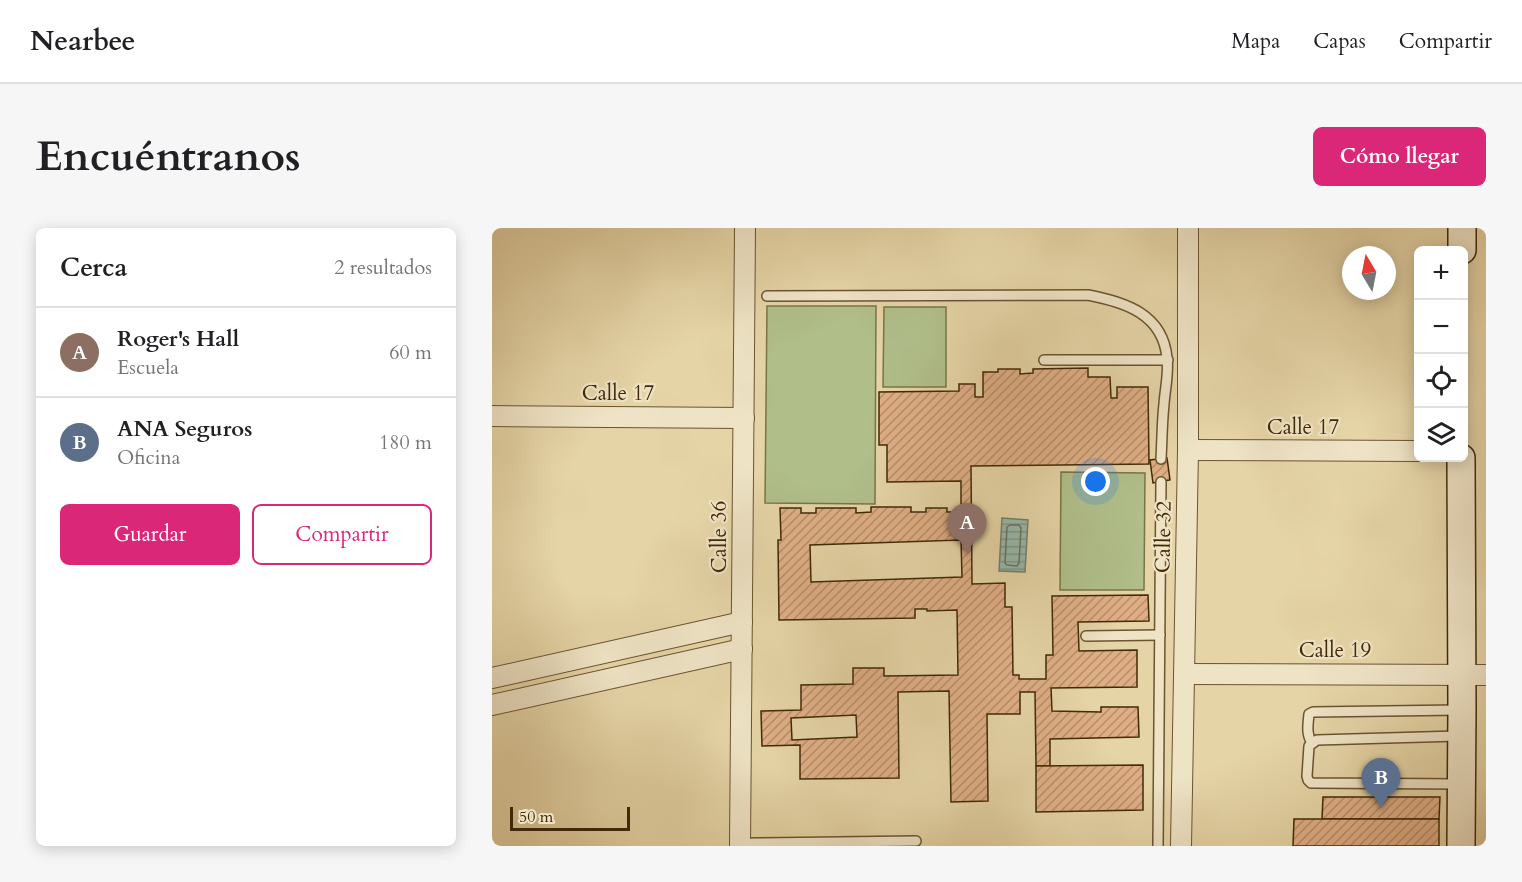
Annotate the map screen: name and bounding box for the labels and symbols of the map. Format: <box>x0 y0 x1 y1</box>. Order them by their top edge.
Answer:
north arrow <box>1342 246 1396 300</box>
street label: Calle 17 <box>582 379 654 408</box>
street label: Calle 17 <box>1267 413 1339 442</box>
your location <box>1081 467 1110 496</box>
street label: Calle 32 <box>1148 500 1179 574</box>
street label: Calle 36 <box>705 501 734 573</box>
pin: A <box>948 504 986 553</box>
street label: Calle 19 <box>1299 636 1371 665</box>
pin: B <box>1362 758 1400 808</box>
scale bar <box>510 804 630 832</box>

